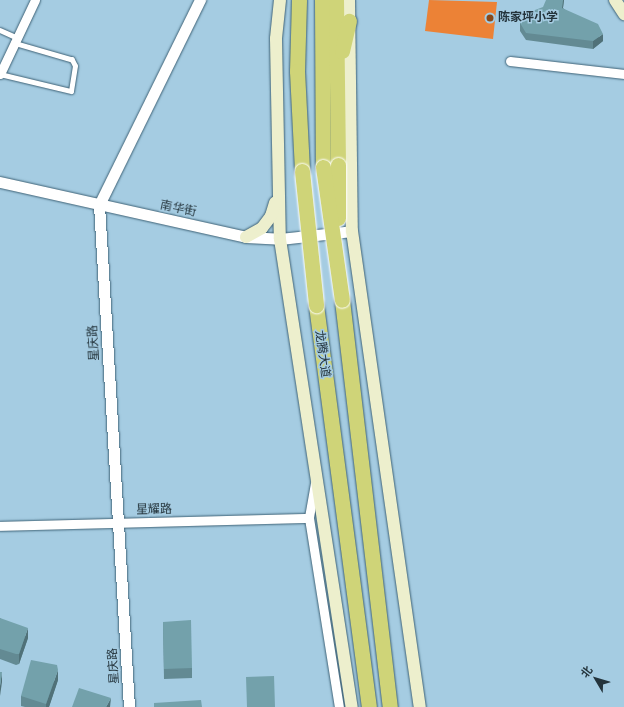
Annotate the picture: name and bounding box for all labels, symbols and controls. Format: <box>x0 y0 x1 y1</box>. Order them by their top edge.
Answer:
place label: 陈家坪小学 <box>498 11 558 25</box>
marker: 陈家坪小学 <box>485 13 495 23</box>
street label: 南华街 <box>159 198 197 220</box>
street label: 星庆路 <box>86 325 102 361</box>
street label: 龙腾大道 <box>312 329 332 379</box>
street label: 星耀路 <box>136 502 172 518</box>
street label: 星庆路 <box>106 648 122 684</box>
north arrow <box>576 659 616 699</box>
text: 北 <box>577 662 596 681</box>

